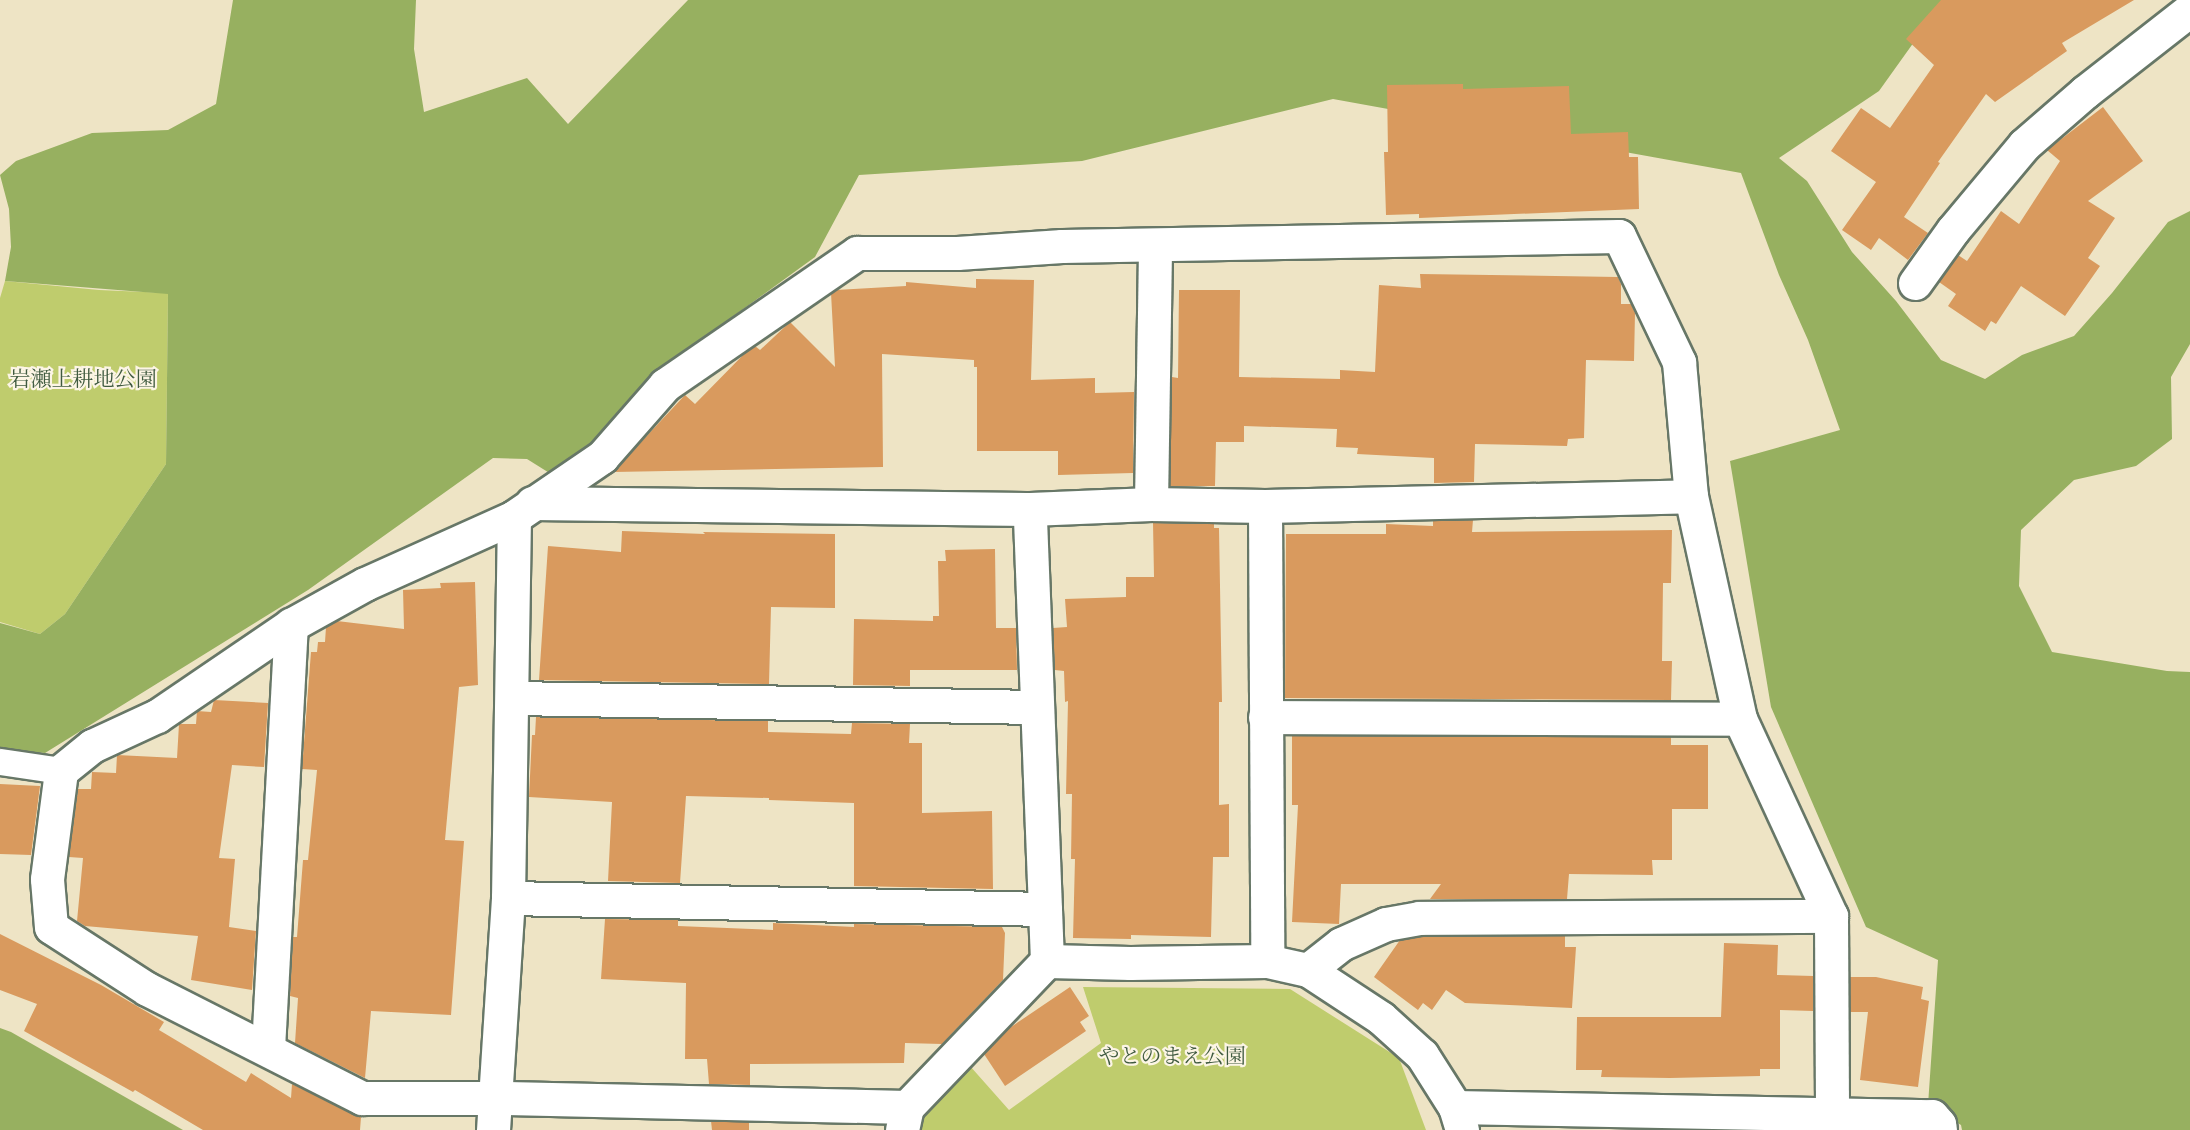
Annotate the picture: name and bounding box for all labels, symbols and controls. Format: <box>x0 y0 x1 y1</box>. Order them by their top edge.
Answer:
park label: 岩瀬上耕地公園 <box>10 368 156 394</box>
park label: やとのまえ公園 <box>1099 1045 1245 1071</box>

